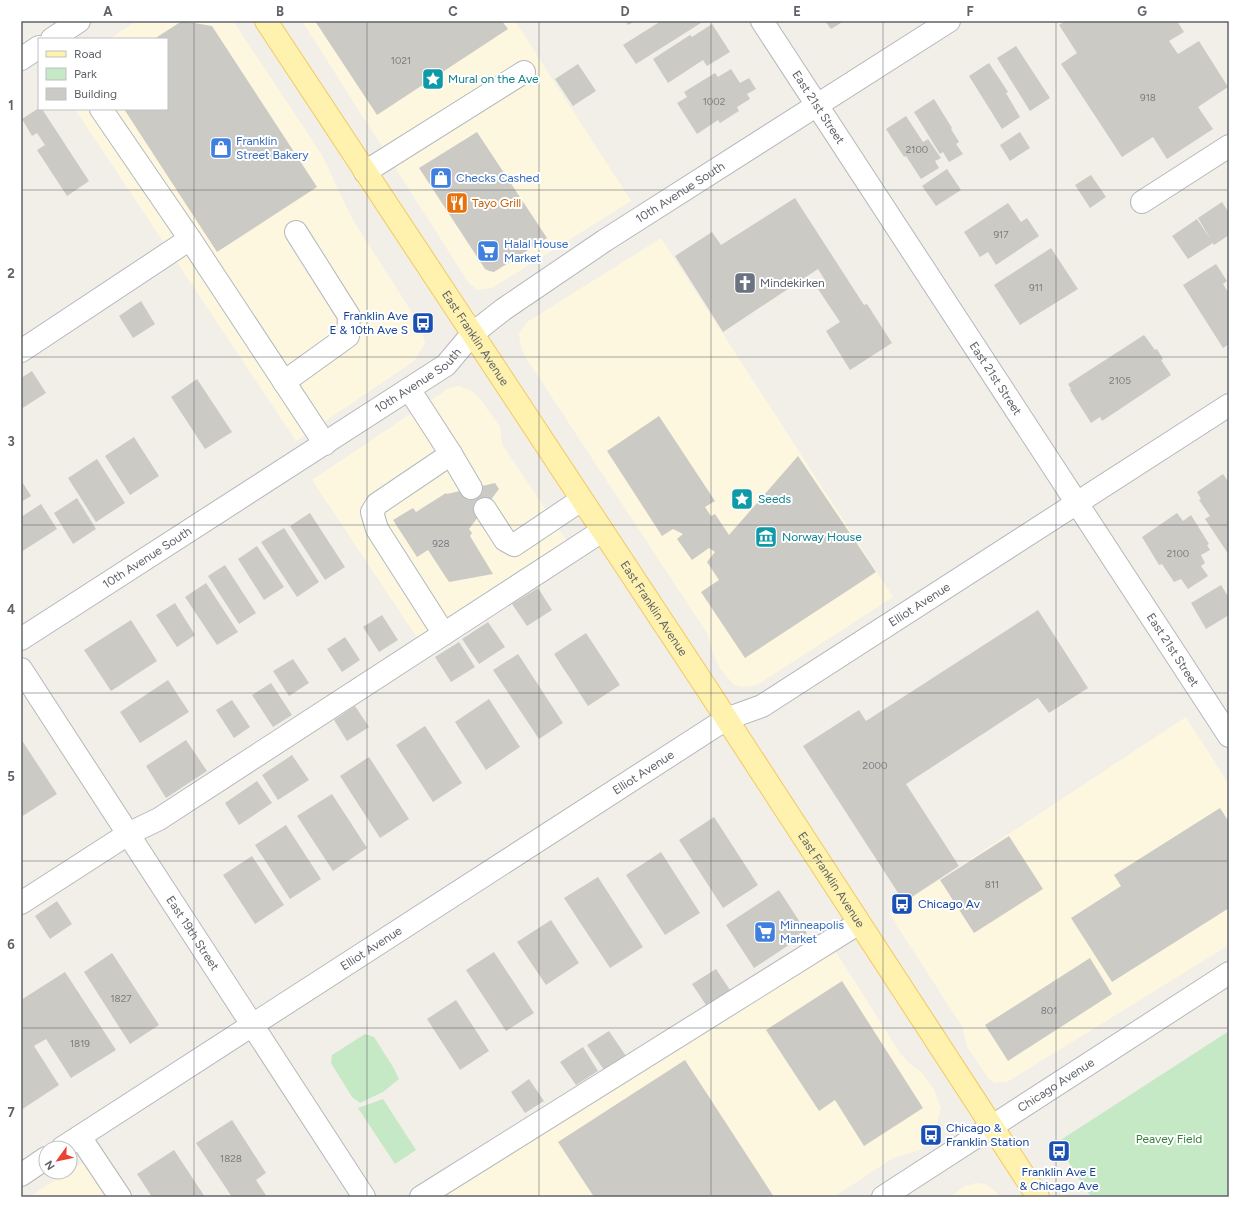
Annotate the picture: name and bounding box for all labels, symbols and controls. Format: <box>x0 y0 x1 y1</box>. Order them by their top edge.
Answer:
text: A <box>103 4 113 19</box>
text: B <box>276 4 284 19</box>
text: C <box>448 4 458 19</box>
text: D <box>620 4 630 19</box>
text: E <box>793 4 801 19</box>
text: F <box>966 4 974 19</box>
text: G <box>1137 4 1147 19</box>
legend <box>38 38 168 110</box>
text: Road <box>74 47 102 61</box>
house number: 1021 <box>391 54 411 67</box>
place icon: Mural on the Ave <box>420 66 446 92</box>
text: Park <box>74 67 97 81</box>
street label: East 21st Street <box>789 68 848 147</box>
place label: Mural on the Ave <box>448 72 539 86</box>
text: Building <box>74 87 117 101</box>
house number: 918 <box>1140 91 1156 104</box>
house number: 1002 <box>703 95 725 108</box>
text: 1 <box>8 98 14 113</box>
place label: Franklin Street Bakery <box>236 134 309 162</box>
shop icon: Franklin Street Bakery <box>208 135 234 161</box>
house number: 2100 <box>906 143 928 156</box>
street label: 10th Avenue South <box>633 159 728 226</box>
shop icon: Checks Cashed <box>428 165 454 191</box>
place label: Checks Cashed <box>456 171 539 185</box>
restaurant icon: Tayo Grill <box>444 190 470 216</box>
place label: Tayo Grill <box>472 196 521 210</box>
house number: 917 <box>993 228 1009 241</box>
place label: Halal House Market <box>504 237 569 265</box>
supermarket icon: Halal House Market <box>475 238 501 264</box>
text: 2 <box>7 266 15 281</box>
church icon: Mindekirken <box>732 270 758 296</box>
place label: Mindekirken <box>760 276 825 290</box>
house number: 911 <box>1029 281 1043 294</box>
street label: East Franklin Avenue <box>439 288 512 389</box>
place label: Franklin Ave E & 10th Ave S <box>329 309 408 337</box>
bus stop icon: Franklin Ave E & 10th Ave S <box>410 310 436 336</box>
street label: East 21st Street <box>966 339 1025 418</box>
street label: 10th Avenue South <box>372 345 464 416</box>
house number: 2105 <box>1109 374 1131 387</box>
text: 3 <box>7 434 15 449</box>
place icon: Seeds <box>729 486 755 512</box>
place label: Seeds <box>758 492 792 506</box>
street label: 10th Avenue South <box>100 524 194 591</box>
museum icon: Norway House <box>753 524 779 550</box>
place label: Norway House <box>782 530 862 544</box>
house number: 928 <box>432 537 450 550</box>
house number: 2100 <box>1167 547 1189 560</box>
street label: East Franklin Avenue <box>617 558 691 659</box>
street label: Elliot Avenue <box>886 579 953 630</box>
text: 4 <box>7 602 15 617</box>
street label: East 21st Street <box>1144 610 1202 689</box>
street label: Elliot Avenue <box>610 747 677 797</box>
house number: 2000 <box>863 759 887 772</box>
text: 5 <box>7 769 15 784</box>
street label: East Franklin Avenue <box>795 829 868 930</box>
house number: 811 <box>985 878 999 891</box>
bus stop icon: Chicago Av <box>889 891 915 917</box>
street label: East 19th Street <box>163 893 222 973</box>
place label: Chicago Av <box>918 897 981 911</box>
place label: Minneapolis Market <box>780 918 844 946</box>
supermarket icon: Minneapolis Market <box>752 919 778 945</box>
street label: Elliot Avenue <box>338 923 405 973</box>
text: 6 <box>7 937 15 952</box>
house number: 1827 <box>110 992 132 1005</box>
house number: 801 <box>1041 1004 1057 1017</box>
house number: 1819 <box>70 1037 90 1050</box>
street label: Chicago Avenue <box>1015 1055 1097 1115</box>
text: 7 <box>7 1105 15 1120</box>
place label: Chicago & Franklin Station <box>946 1121 1029 1149</box>
bus stop icon: Chicago & Franklin Station <box>918 1122 944 1148</box>
park label: Peavey Field <box>1136 1132 1202 1146</box>
bus stop icon: Franklin Ave E & Chicago Ave <box>1046 1138 1072 1164</box>
north arrow <box>38 1140 78 1180</box>
house number: 1828 <box>220 1152 242 1165</box>
text: N <box>42 1158 58 1172</box>
place label: Franklin Ave E & Chicago Ave <box>1019 1165 1099 1193</box>

